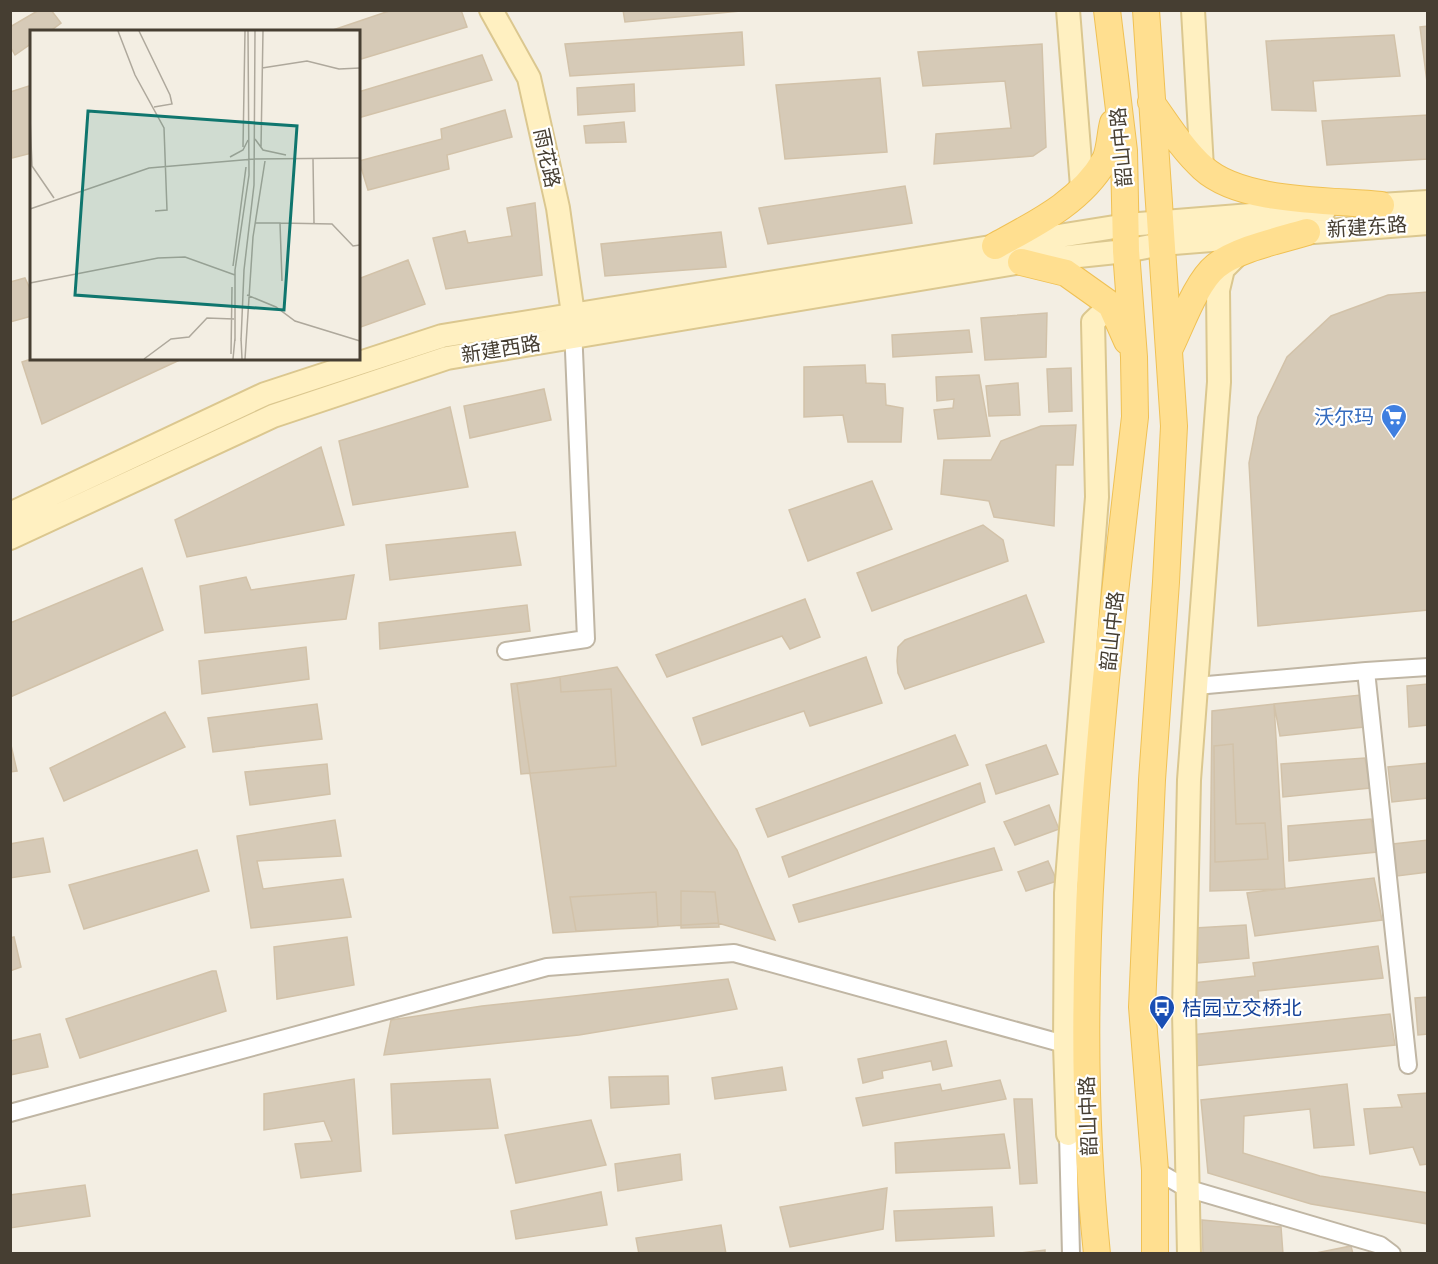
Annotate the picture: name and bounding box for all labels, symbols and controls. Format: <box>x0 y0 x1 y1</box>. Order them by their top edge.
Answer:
inset map <box>30 30 360 360</box>
street label: 韶山中路 <box>1106 106 1136 188</box>
street label: 雨花路 <box>529 126 565 190</box>
street label: 新建东路 <box>1326 212 1408 242</box>
street label: 新建西路 <box>460 331 542 367</box>
supermarket icon: 沃尔玛 <box>1379 402 1409 440</box>
place label: 沃尔玛 <box>1314 405 1374 429</box>
street label: 韶山中路 <box>1096 590 1128 672</box>
bus stop icon: 桔园立交桥北 <box>1147 993 1177 1031</box>
place label: 桔园立交桥北 <box>1182 996 1302 1020</box>
street label: 韶山中路 <box>1075 1076 1101 1156</box>

